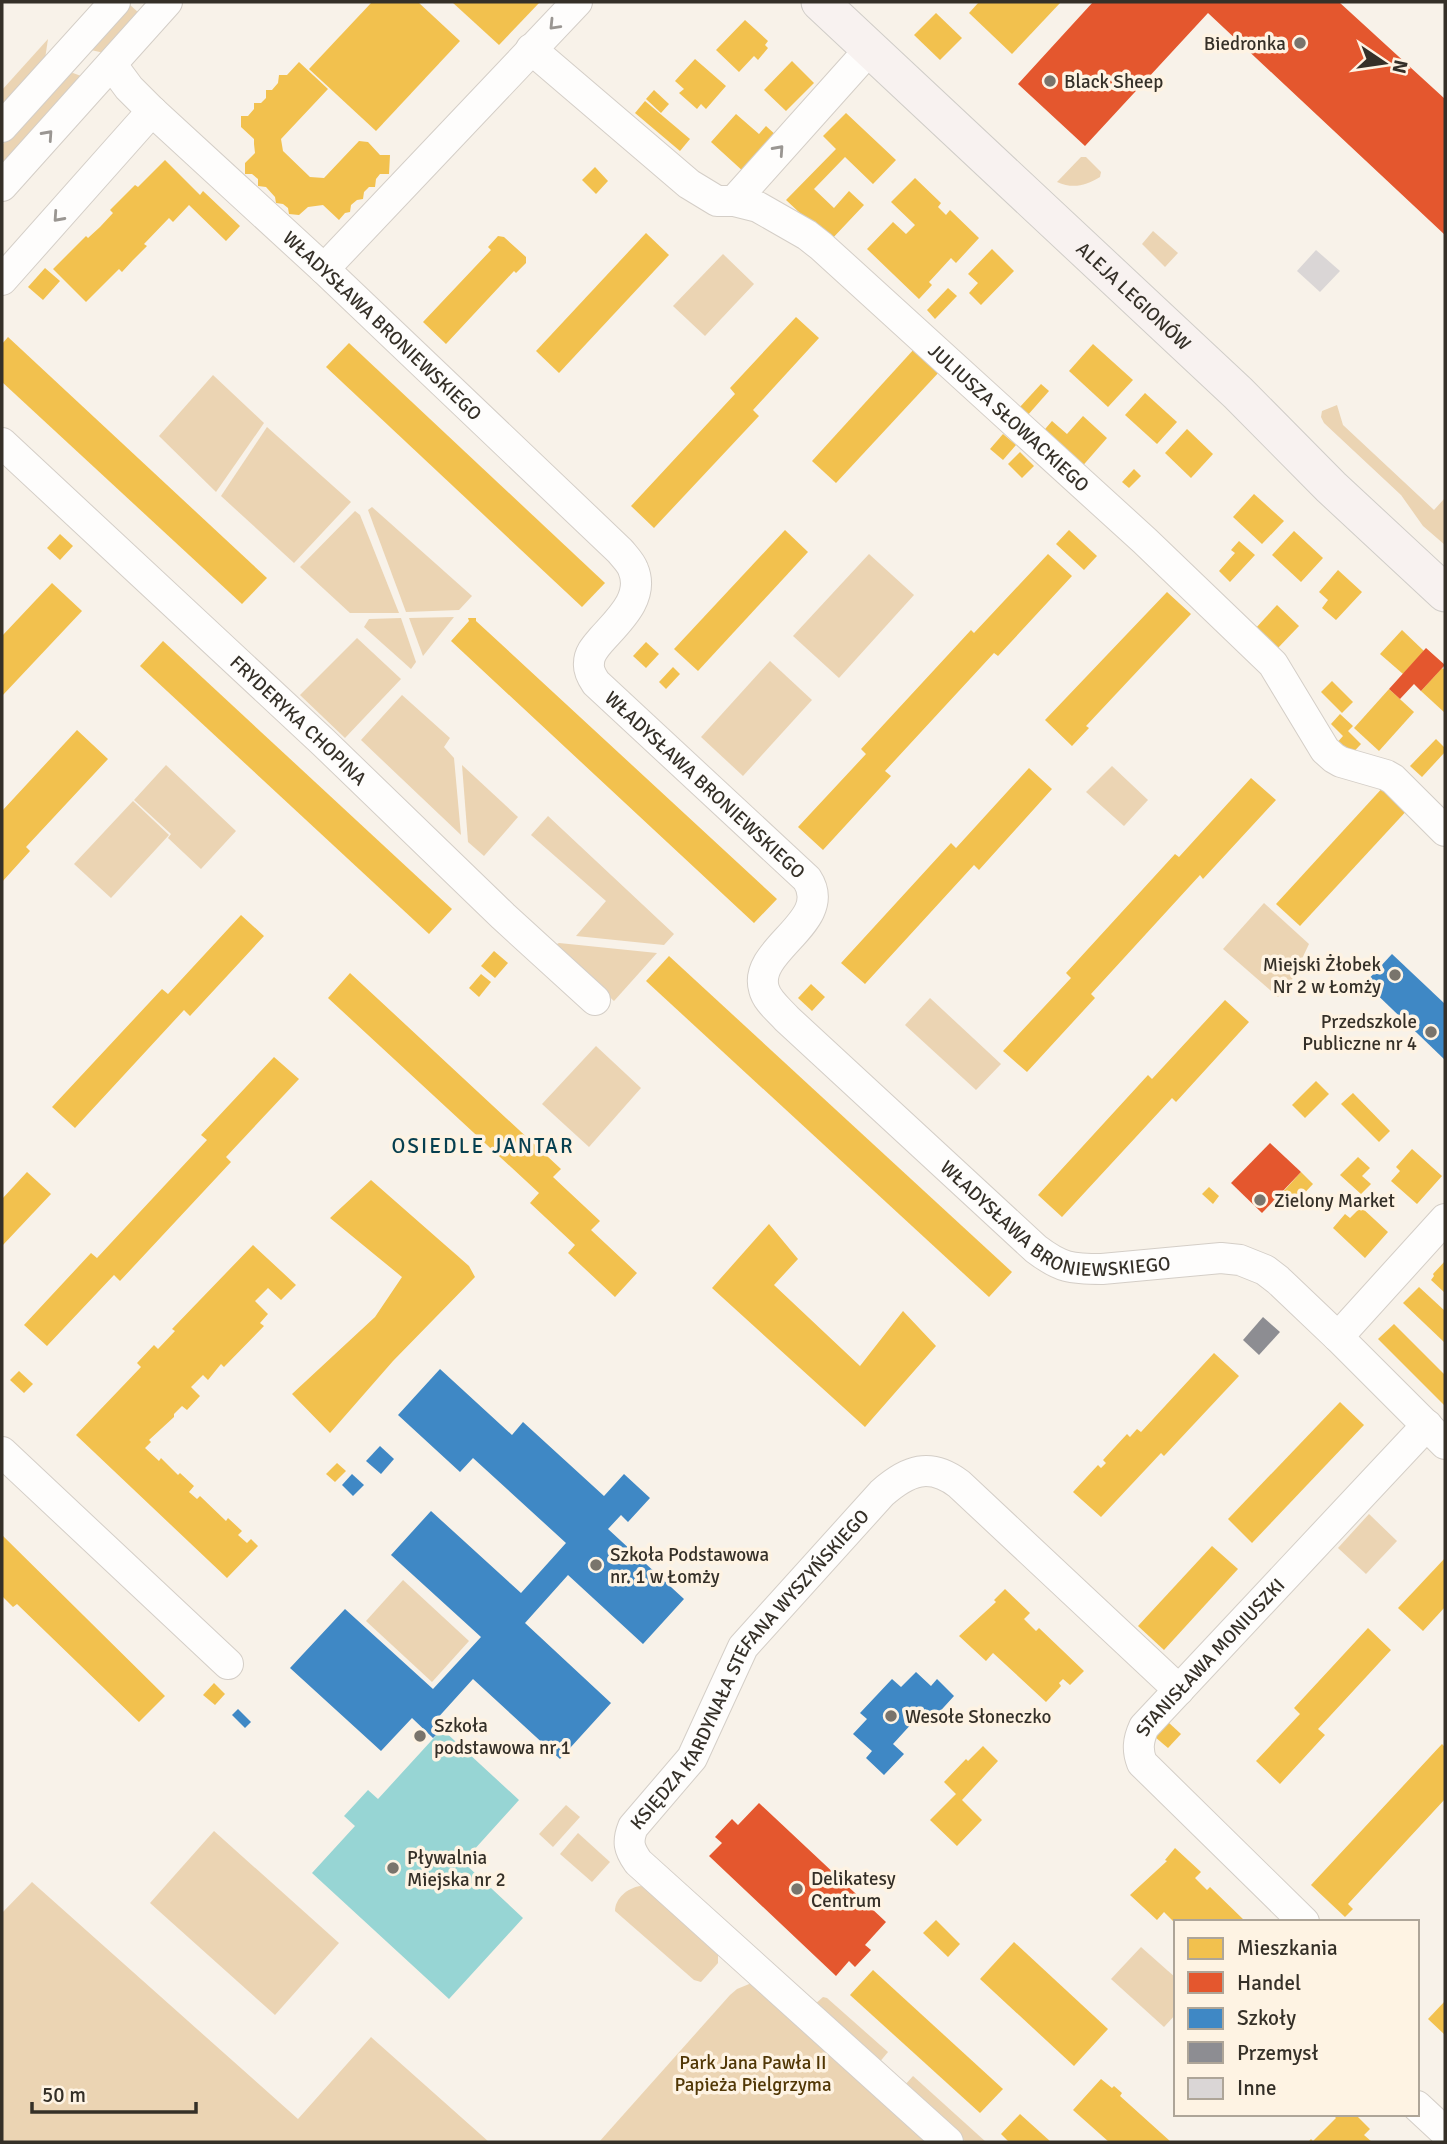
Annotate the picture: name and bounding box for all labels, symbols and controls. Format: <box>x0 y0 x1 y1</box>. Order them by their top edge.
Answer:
one-way arrow <box>550 17 563 30</box>
north arrow <box>1349 28 1419 98</box>
place label: Biedronka <box>1204 32 1286 56</box>
marker: Biedronka <box>1292 35 1308 51</box>
text: N <box>1386 57 1413 76</box>
place label: Black Sheep <box>1064 70 1163 94</box>
marker: Black Sheep <box>1042 73 1058 89</box>
one-way arrow <box>39 130 52 143</box>
one-way arrow <box>771 145 783 158</box>
one-way arrow <box>54 209 66 222</box>
street label: WŁADYSŁAWA BRONIEWSKIEGO <box>277 226 486 426</box>
street label: ALEJA LEGIONÓW <box>1071 237 1196 356</box>
street label: JULIUSZA SŁOWACKIEGO <box>923 339 1094 497</box>
street label: FRYDERYKA CHOPINA <box>225 651 372 791</box>
street label: WŁADYSŁAWA BRONIEWSKIEGO <box>599 686 810 884</box>
place label: Miejski Żłobek Nr 2 w Łomży <box>1263 953 1381 999</box>
marker: Miejski Żłobek Nr 2 w Łomży <box>1387 967 1403 983</box>
place label: Przedszkole Publiczne nr 4 <box>1302 1010 1417 1056</box>
marker: Przedszkole Publiczne nr 4 <box>1423 1024 1439 1040</box>
district label: OSIEDLE JANTAR <box>391 1133 575 1159</box>
street label: WŁADYSŁAWA BRONIEWSKIEGO <box>935 1156 1171 1282</box>
place label: Zielony Market <box>1274 1189 1395 1213</box>
marker: Zielony Market <box>1252 1192 1268 1208</box>
street label: KSIĘDZA KARDYNAŁA STEFANA WYSZYŃSKIEGO <box>625 1505 875 1835</box>
place label: Szkoła Podstawowa nr. 1 w Łomży <box>610 1543 769 1589</box>
marker: Szkoła Podstawowa nr. 1 w Łomży <box>588 1557 604 1573</box>
street label: STANISŁAWA MONIUSZKI <box>1131 1574 1290 1740</box>
place label: Wesołe Słoneczko <box>905 1705 1051 1729</box>
marker: Wesołe Słoneczko <box>883 1708 899 1724</box>
place label: Szkoła podstawowa nr 1 <box>434 1714 571 1760</box>
marker: Szkoła podstawowa nr 1 <box>412 1728 428 1744</box>
place label: Pływalnia Miejska nr 2 <box>407 1846 506 1892</box>
marker: Pływalnia Miejska nr 2 <box>385 1860 401 1876</box>
place label: Delikatesy Centrum <box>811 1867 896 1913</box>
marker: Delikatesy Centrum <box>789 1881 805 1897</box>
legend <box>1174 1920 1419 2116</box>
text: Mieszkania <box>1237 1935 1338 1961</box>
text: Handel <box>1237 1970 1301 1996</box>
text: Szkoły <box>1237 2005 1296 2031</box>
text: Przemysł <box>1237 2040 1318 2066</box>
park label: Park Jana Pawła II Papieża Pielgrzyma <box>674 2051 832 2097</box>
scale bar <box>32 2070 196 2114</box>
text: Inne <box>1237 2075 1277 2101</box>
text: 50 m <box>42 2082 86 2108</box>

